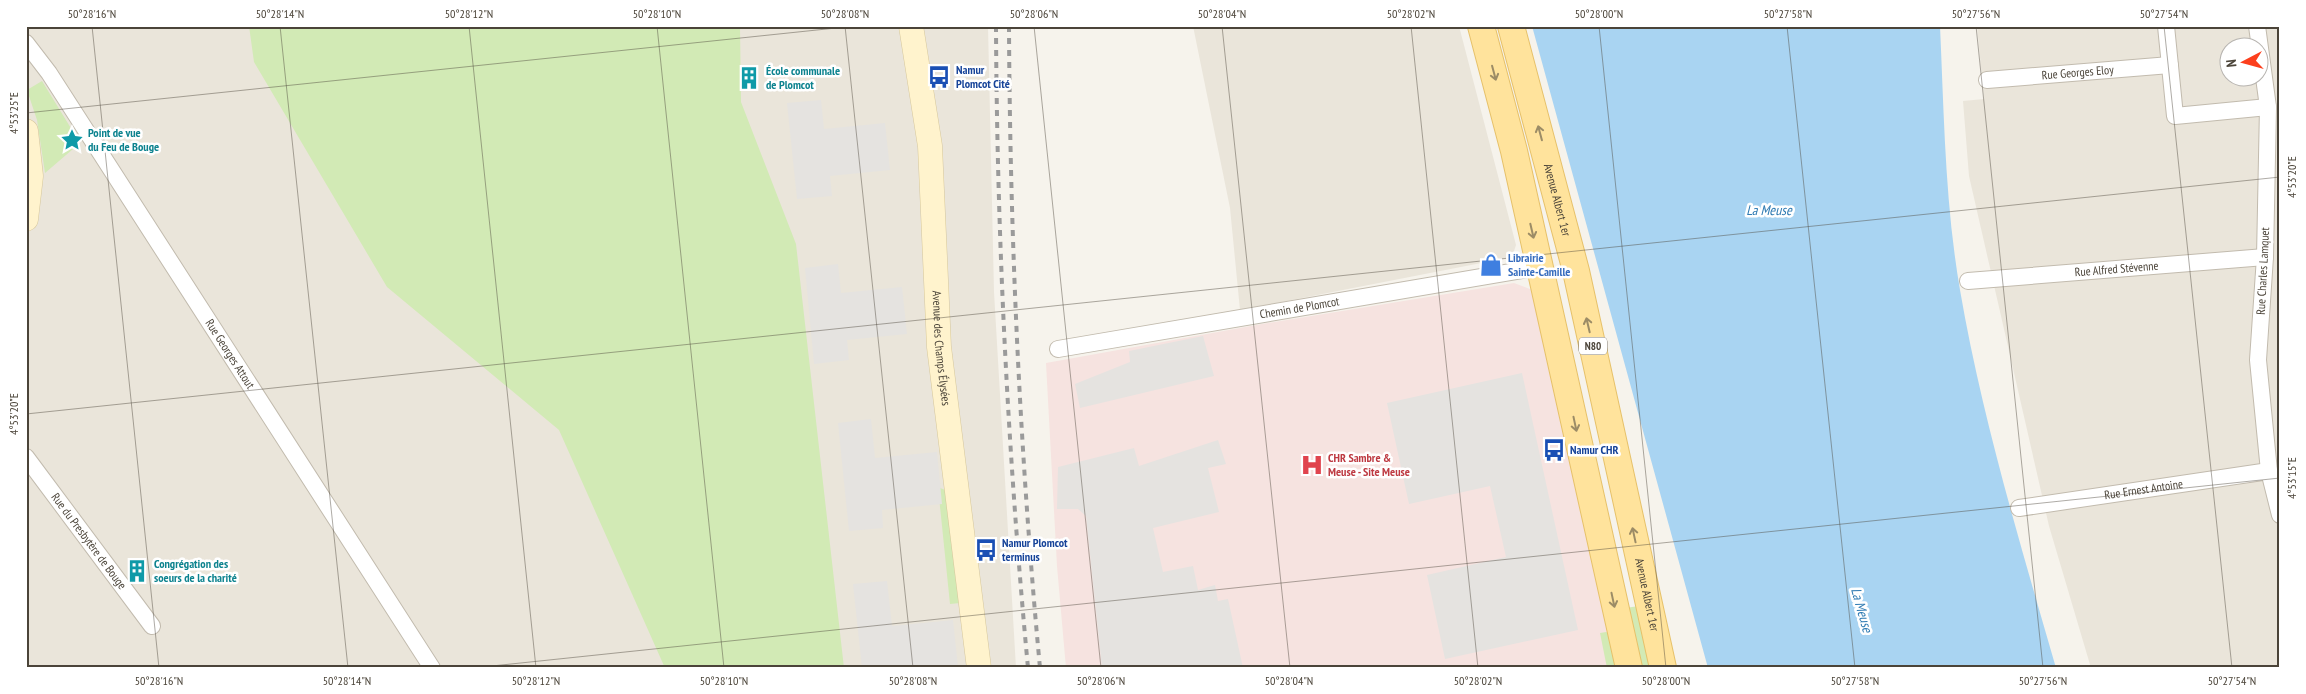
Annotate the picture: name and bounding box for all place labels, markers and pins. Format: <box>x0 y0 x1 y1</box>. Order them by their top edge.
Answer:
place label: Namur Plomcot Cité <box>956 62 1010 91</box>
place label: École communale de Plomcot <box>766 63 840 92</box>
bus stop icon: Namur Plomcot Cité <box>926 64 952 90</box>
building icon: École communale de Plomcot <box>736 65 762 91</box>
place label: Point de vue du Feu de Bouge <box>88 125 159 154</box>
place icon: Point de vue du Feu de Bouge <box>59 127 85 153</box>
place label: Librairie Sainte-Camille <box>1508 250 1571 279</box>
shop icon: Librairie Sainte-Camille <box>1478 252 1504 278</box>
bus stop icon: Namur CHR <box>1541 437 1567 463</box>
place label: Namur CHR <box>1570 442 1619 457</box>
place label: CHR Sambre & Meuse - Site Meuse <box>1328 450 1410 479</box>
hospital icon: CHR Sambre & Meuse - Site Meuse <box>1299 452 1325 478</box>
place label: Namur Plomcot terminus <box>1002 535 1068 564</box>
bus stop icon: Namur Plomcot terminus <box>973 537 999 563</box>
place label: Congrégation des soeurs de la charité <box>154 556 237 585</box>
building icon: Congrégation des soeurs de la charité <box>124 558 150 584</box>

